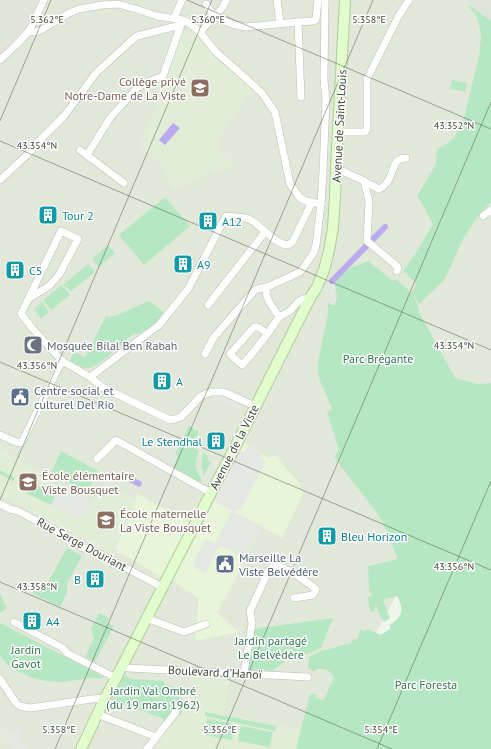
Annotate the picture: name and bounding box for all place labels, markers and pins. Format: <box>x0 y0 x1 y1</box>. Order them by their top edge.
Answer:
place label: Collège privé Notre-Dame de La Viste <box>64 74 186 103</box>
school or university icon: Collège privé Notre-Dame de La Viste <box>189 77 211 99</box>
building icon: Tour 2 <box>37 204 59 226</box>
place label: Tour 2 <box>62 208 94 223</box>
building icon: A12 <box>197 210 219 232</box>
place label: A12 <box>222 214 242 229</box>
building icon: A9 <box>172 253 194 275</box>
place label: A9 <box>197 257 211 272</box>
building icon: C5 <box>4 259 26 281</box>
place label: C5 <box>29 263 42 278</box>
mosque icon: Mosquée Bilal Ben Rabah <box>22 334 44 356</box>
place label: Mosquée Bilal Ben Rabah <box>47 338 177 353</box>
building icon: A <box>151 370 173 392</box>
place label: A <box>176 374 183 389</box>
place label: Centre social et culturel Del Rio <box>34 383 114 412</box>
public building icon: Centre social et culturel Del Rio <box>9 386 31 408</box>
building icon: Le Stendhal <box>205 430 227 452</box>
place label: Le Stendhal <box>142 434 202 449</box>
place label: École élémentaire Viste Bousquet <box>41 468 134 497</box>
school or university icon: École élémentaire Viste Bousquet <box>17 471 39 493</box>
place label: École maternelle La Viste Bousquet <box>120 506 211 535</box>
school or university icon: École maternelle La Viste Bousquet <box>95 509 117 531</box>
building icon: Bleu Horizon <box>316 525 338 547</box>
place label: Bleu Horizon <box>341 529 407 544</box>
place label: Marseille La Viste Belvédère <box>238 550 318 579</box>
public building icon: Marseille La Viste Belvédère <box>214 553 236 575</box>
building icon: B <box>84 568 106 590</box>
place label: B <box>74 572 81 587</box>
building icon: A4 <box>21 610 43 632</box>
place label: A4 <box>46 614 60 629</box>

